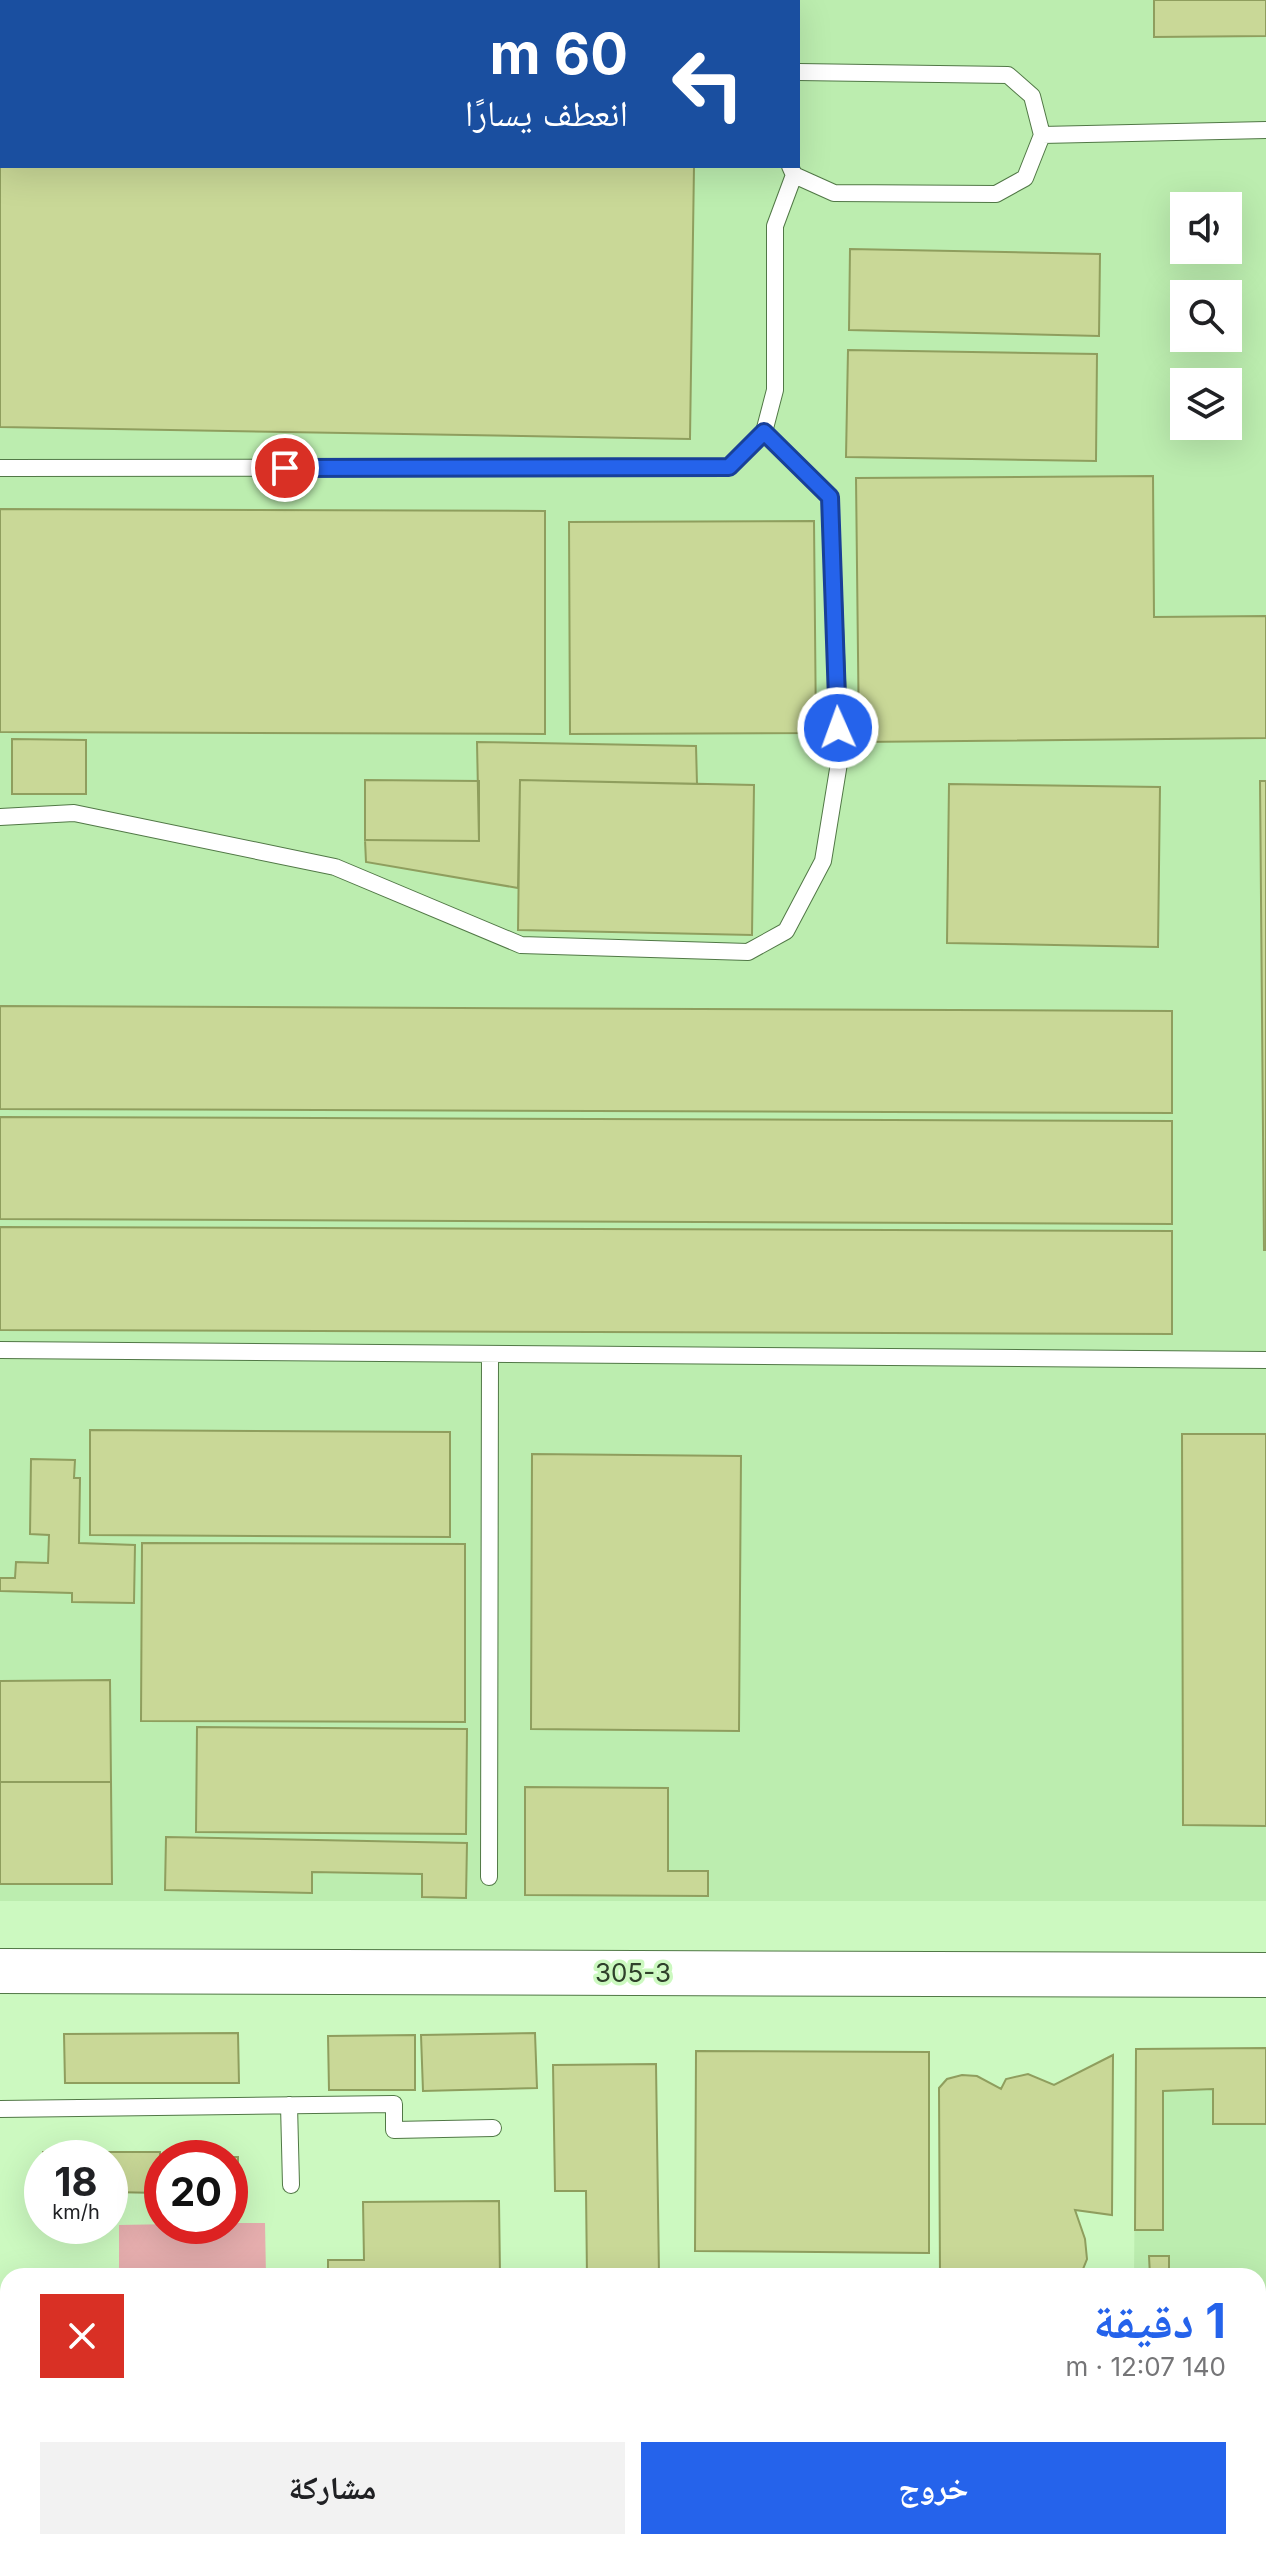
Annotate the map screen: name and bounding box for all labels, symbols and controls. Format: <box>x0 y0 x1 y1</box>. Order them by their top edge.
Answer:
text: 60 m <box>489 20 628 88</box>
icon: left <box>656 32 760 136</box>
text: انعطف يسارًا <box>465 91 628 135</box>
map controls <box>1170 192 1242 440</box>
button: sound <box>1170 192 1242 264</box>
button: search <box>1170 280 1242 352</box>
button: layers <box>1170 368 1242 440</box>
pin <box>251 434 319 502</box>
icon: arrive <box>263 446 307 490</box>
position arrow <box>796 686 880 770</box>
street label: 305-3 <box>595 1957 671 1988</box>
speed limit sign: 20 <box>144 2140 248 2244</box>
text: 18 <box>54 2157 98 2206</box>
text: km/h <box>52 2200 100 2224</box>
text: 1 دقيقة <box>1093 2291 1226 2350</box>
button: close <box>40 2294 124 2378</box>
text: 140 m · 12:07 <box>1065 2351 1226 2382</box>
button: مشاركة <box>40 2442 625 2534</box>
button: خروج <box>641 2442 1226 2534</box>

